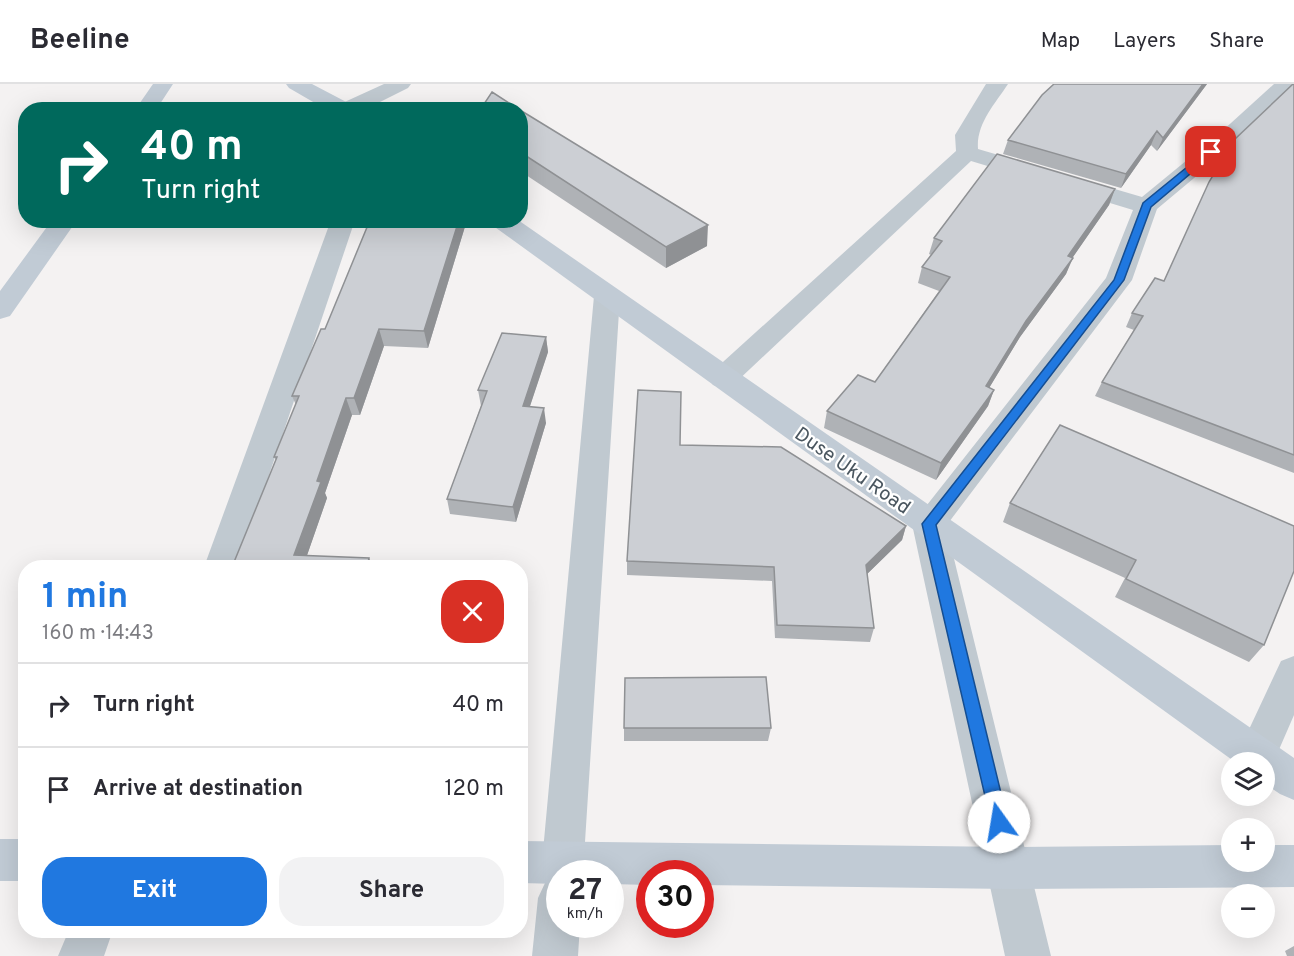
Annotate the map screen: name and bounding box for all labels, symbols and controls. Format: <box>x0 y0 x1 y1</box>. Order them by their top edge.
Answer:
text: Beeline <box>30 23 130 59</box>
text: Map <box>1041 28 1080 55</box>
text: Layers <box>1113 28 1176 55</box>
text: Share <box>1209 28 1264 55</box>
text: 40 m <box>141 122 243 175</box>
icon: right <box>42 126 120 204</box>
pin <box>1185 126 1236 177</box>
icon: arrive <box>1194 135 1227 168</box>
text: Turn right <box>141 174 260 208</box>
street label: Duse Uku Road <box>789 422 915 521</box>
text: 1 min <box>42 575 128 621</box>
button: close <box>441 580 504 643</box>
text: 160 m · 14:43 <box>42 621 154 647</box>
icon: right <box>42 689 75 722</box>
text: Turn right <box>93 692 195 719</box>
text: 40 m <box>452 692 504 719</box>
map controls <box>1221 752 1275 938</box>
button: layers <box>1221 752 1275 806</box>
icon: arrive <box>42 773 75 806</box>
text: Arrive at destination <box>93 776 303 803</box>
text: 120 m <box>444 776 504 803</box>
position arrow <box>967 790 1031 854</box>
button: + <box>1221 818 1275 872</box>
button: Exit <box>42 857 267 926</box>
button: Share <box>279 857 504 926</box>
speed limit sign: 30 <box>636 860 714 938</box>
text: 27 <box>568 873 602 910</box>
button: − <box>1221 884 1275 938</box>
text: km/h <box>567 905 603 924</box>

